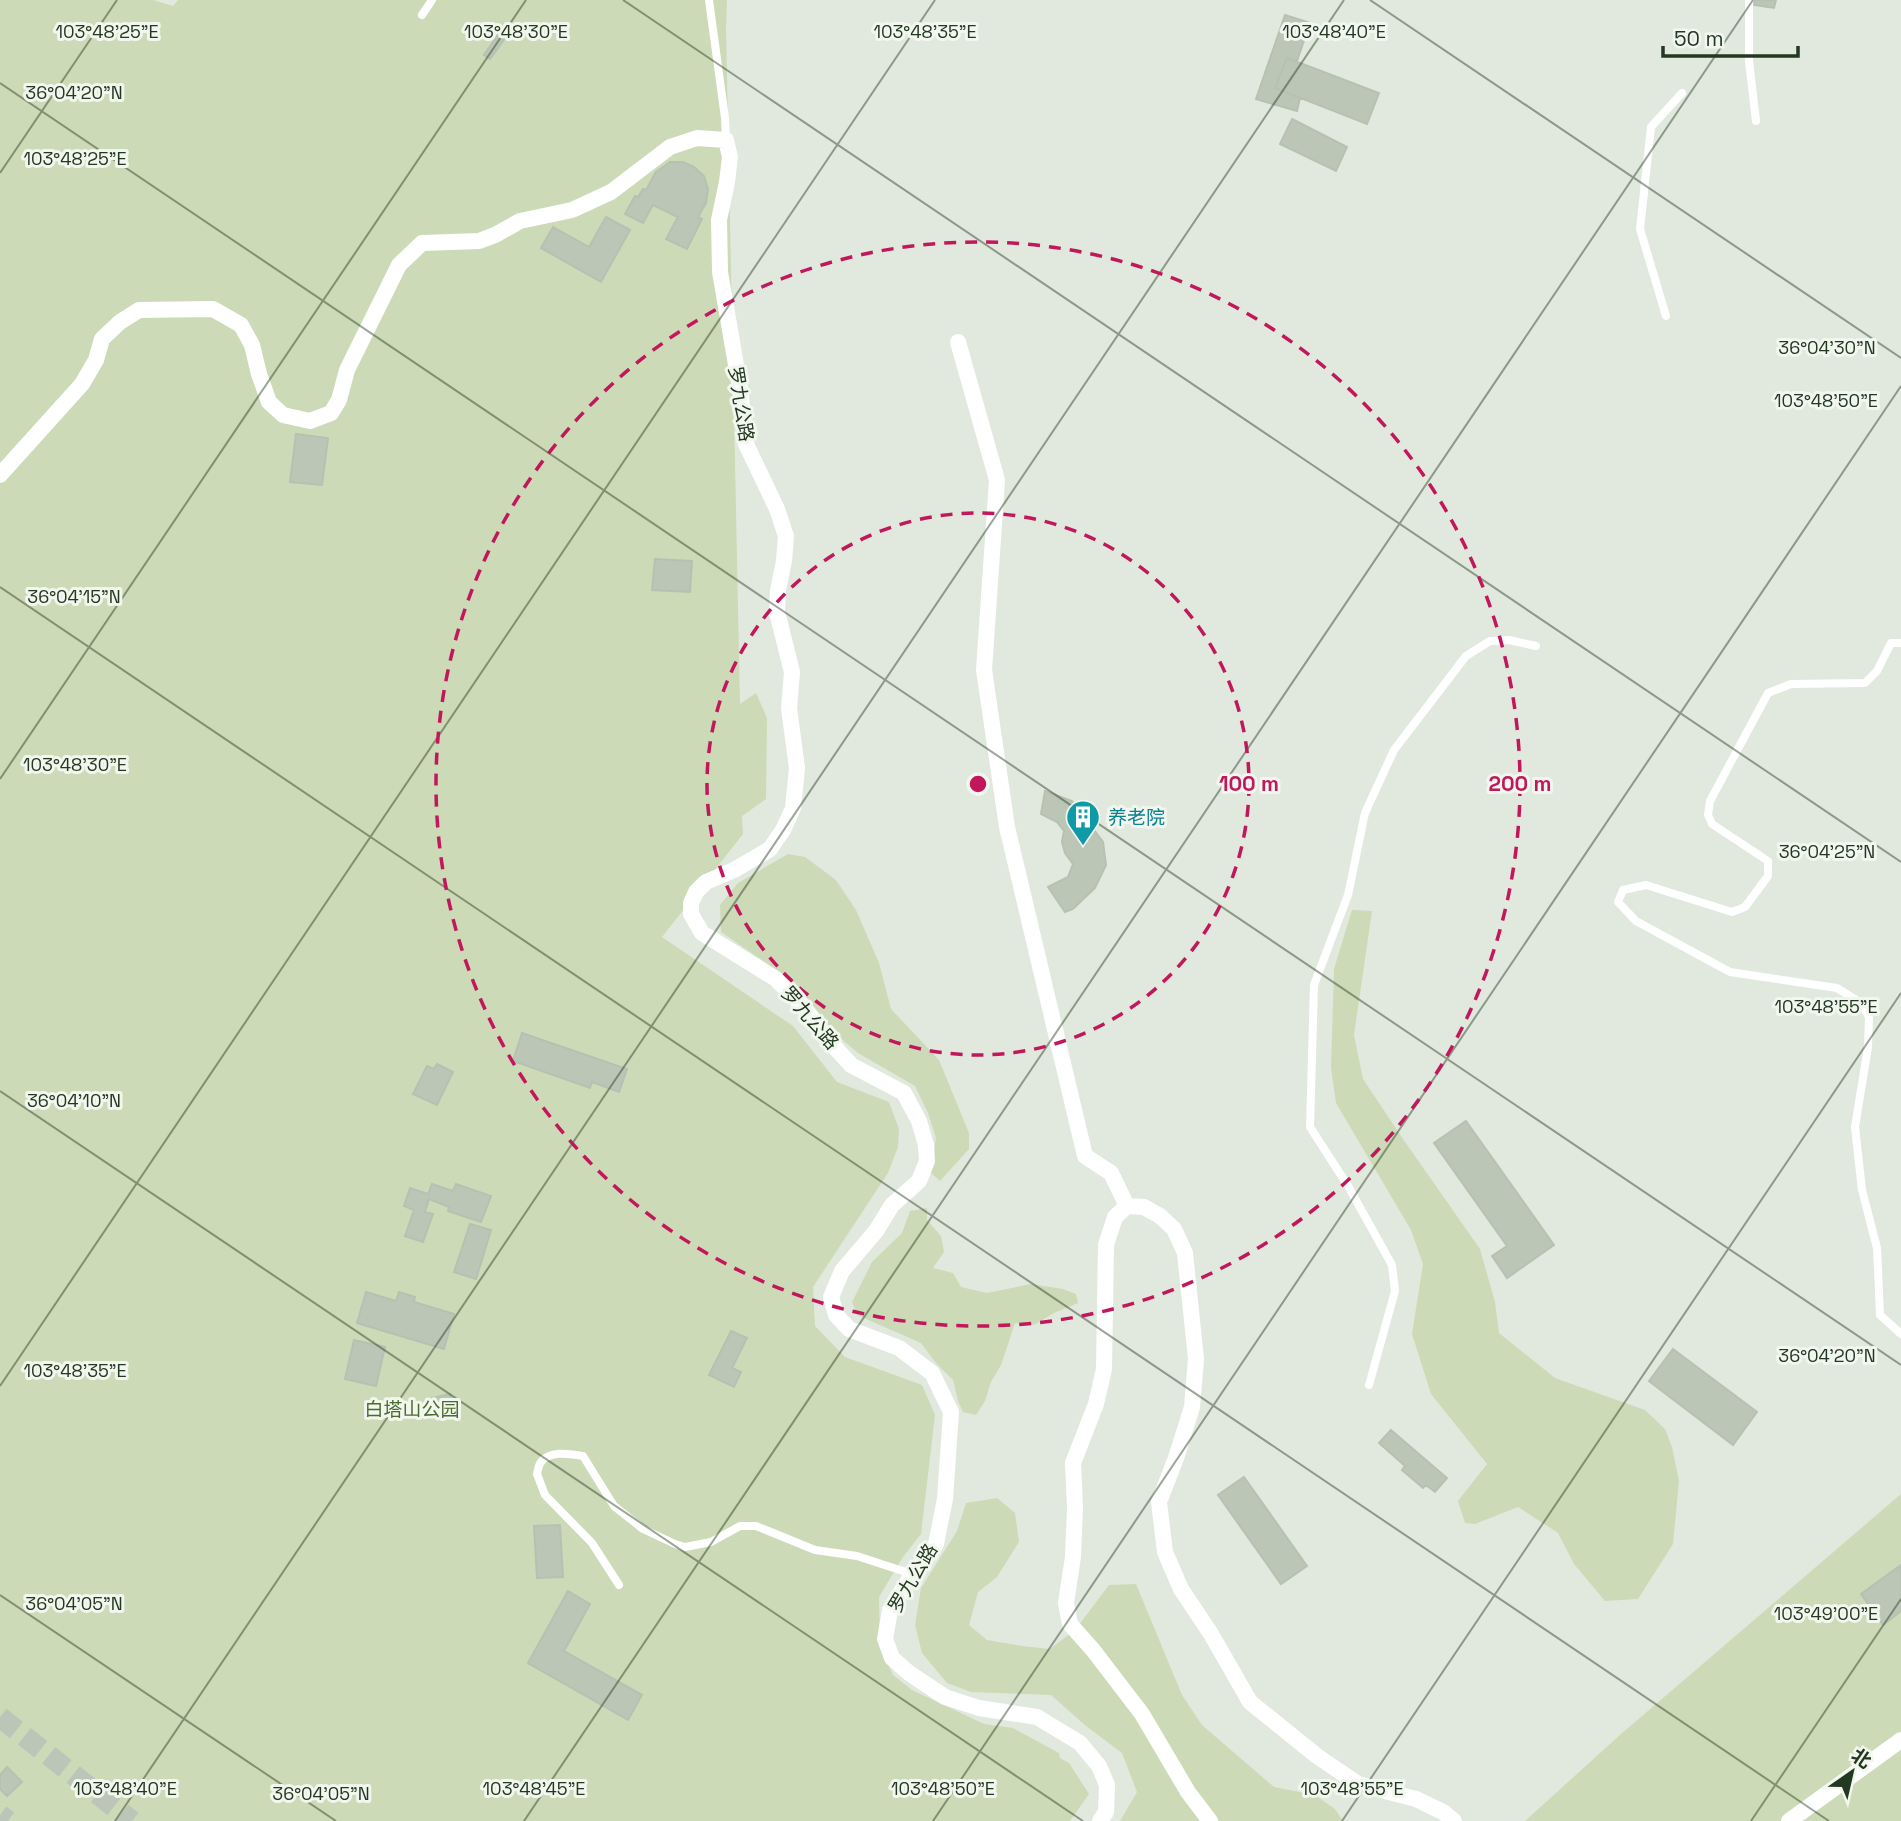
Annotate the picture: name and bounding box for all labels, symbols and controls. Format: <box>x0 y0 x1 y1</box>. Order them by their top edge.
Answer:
scale bar <box>1663 14 1798 58</box>
text: 103°48'25"E <box>55 20 159 43</box>
text: 103°48'30"E <box>464 20 568 43</box>
text: 103°48'35"E <box>873 20 977 43</box>
text: 103°48'40"E <box>1282 20 1386 43</box>
text: 50 m <box>1674 25 1724 52</box>
text: 36°04'20"N <box>25 81 123 104</box>
text: 103°48'25"E <box>23 147 127 170</box>
text: 36°04'30"N <box>1778 336 1876 359</box>
street label: 罗九公路 <box>723 365 759 443</box>
text: 103°48'50"E <box>1774 389 1878 412</box>
text: 36°04'15"N <box>27 585 121 608</box>
text: 103°48'30"E <box>23 753 127 776</box>
text: 100 m <box>1219 770 1279 797</box>
text: 200 m <box>1489 770 1551 797</box>
centre of rings <box>966 772 990 796</box>
building icon: 养老院 <box>1064 798 1102 847</box>
place label: 养老院 <box>1108 805 1165 830</box>
text: 36°04'25"N <box>1779 840 1875 863</box>
street label: 罗九公路 <box>776 981 844 1055</box>
text: 103°48'55"E <box>1774 995 1878 1018</box>
text: 36°04'10"N <box>27 1089 121 1112</box>
text: 36°04'20"N <box>1778 1344 1876 1367</box>
text: 103°48'35"E <box>23 1359 127 1382</box>
park label: 白塔山公园 <box>364 1397 460 1422</box>
street label: 罗九公路 <box>883 1539 943 1617</box>
text: 36°04'05"N <box>25 1592 123 1615</box>
text: 103°49'00"E <box>1774 1602 1878 1625</box>
north arrow <box>1817 1737 1887 1807</box>
text: 北 <box>1846 1743 1876 1774</box>
text: 103°48'40"E <box>73 1777 177 1800</box>
text: 103°48'45"E <box>483 1777 585 1800</box>
text: 103°48'50"E <box>891 1777 995 1800</box>
text: 103°48'55"E <box>1300 1777 1404 1800</box>
text: 36°04'05"N <box>272 1782 370 1805</box>

